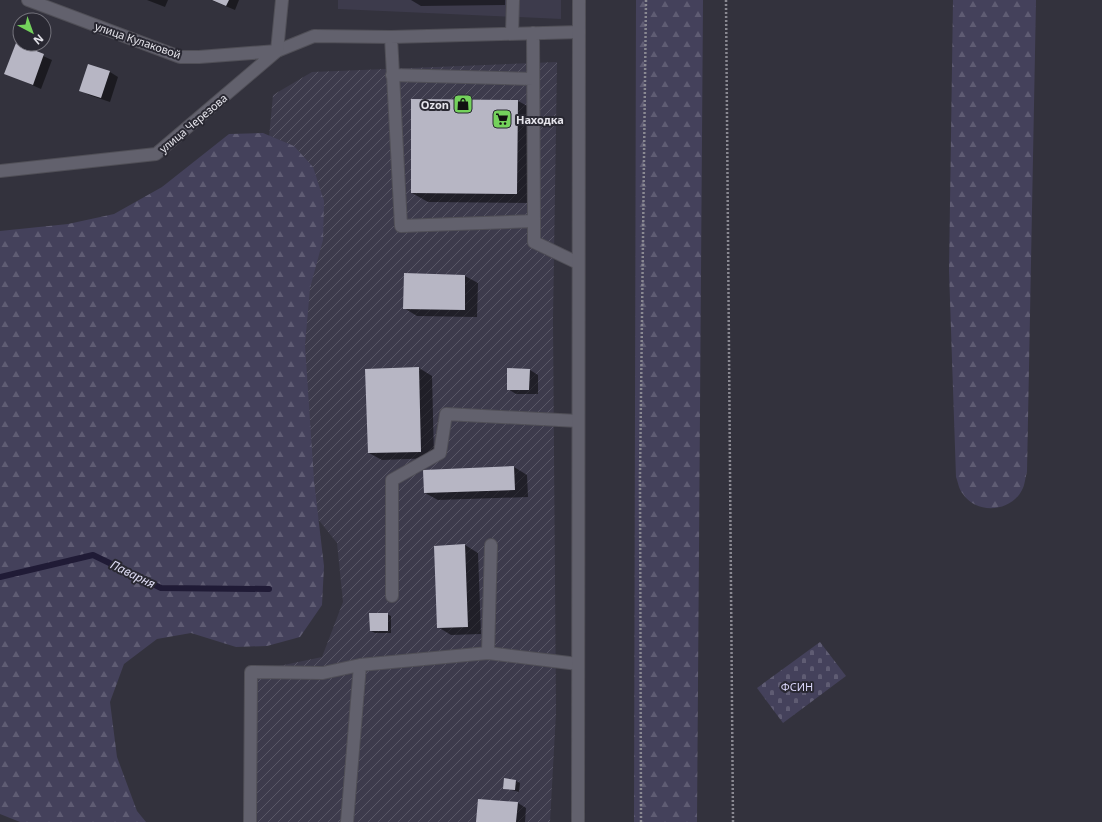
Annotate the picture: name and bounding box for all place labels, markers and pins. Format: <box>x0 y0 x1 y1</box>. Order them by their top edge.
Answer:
shop icon: Ozon <box>452 93 474 115</box>
place label: Ozon <box>421 97 449 112</box>
supermarket icon: Находка <box>491 108 513 130</box>
place label: Находка <box>516 112 564 127</box>

